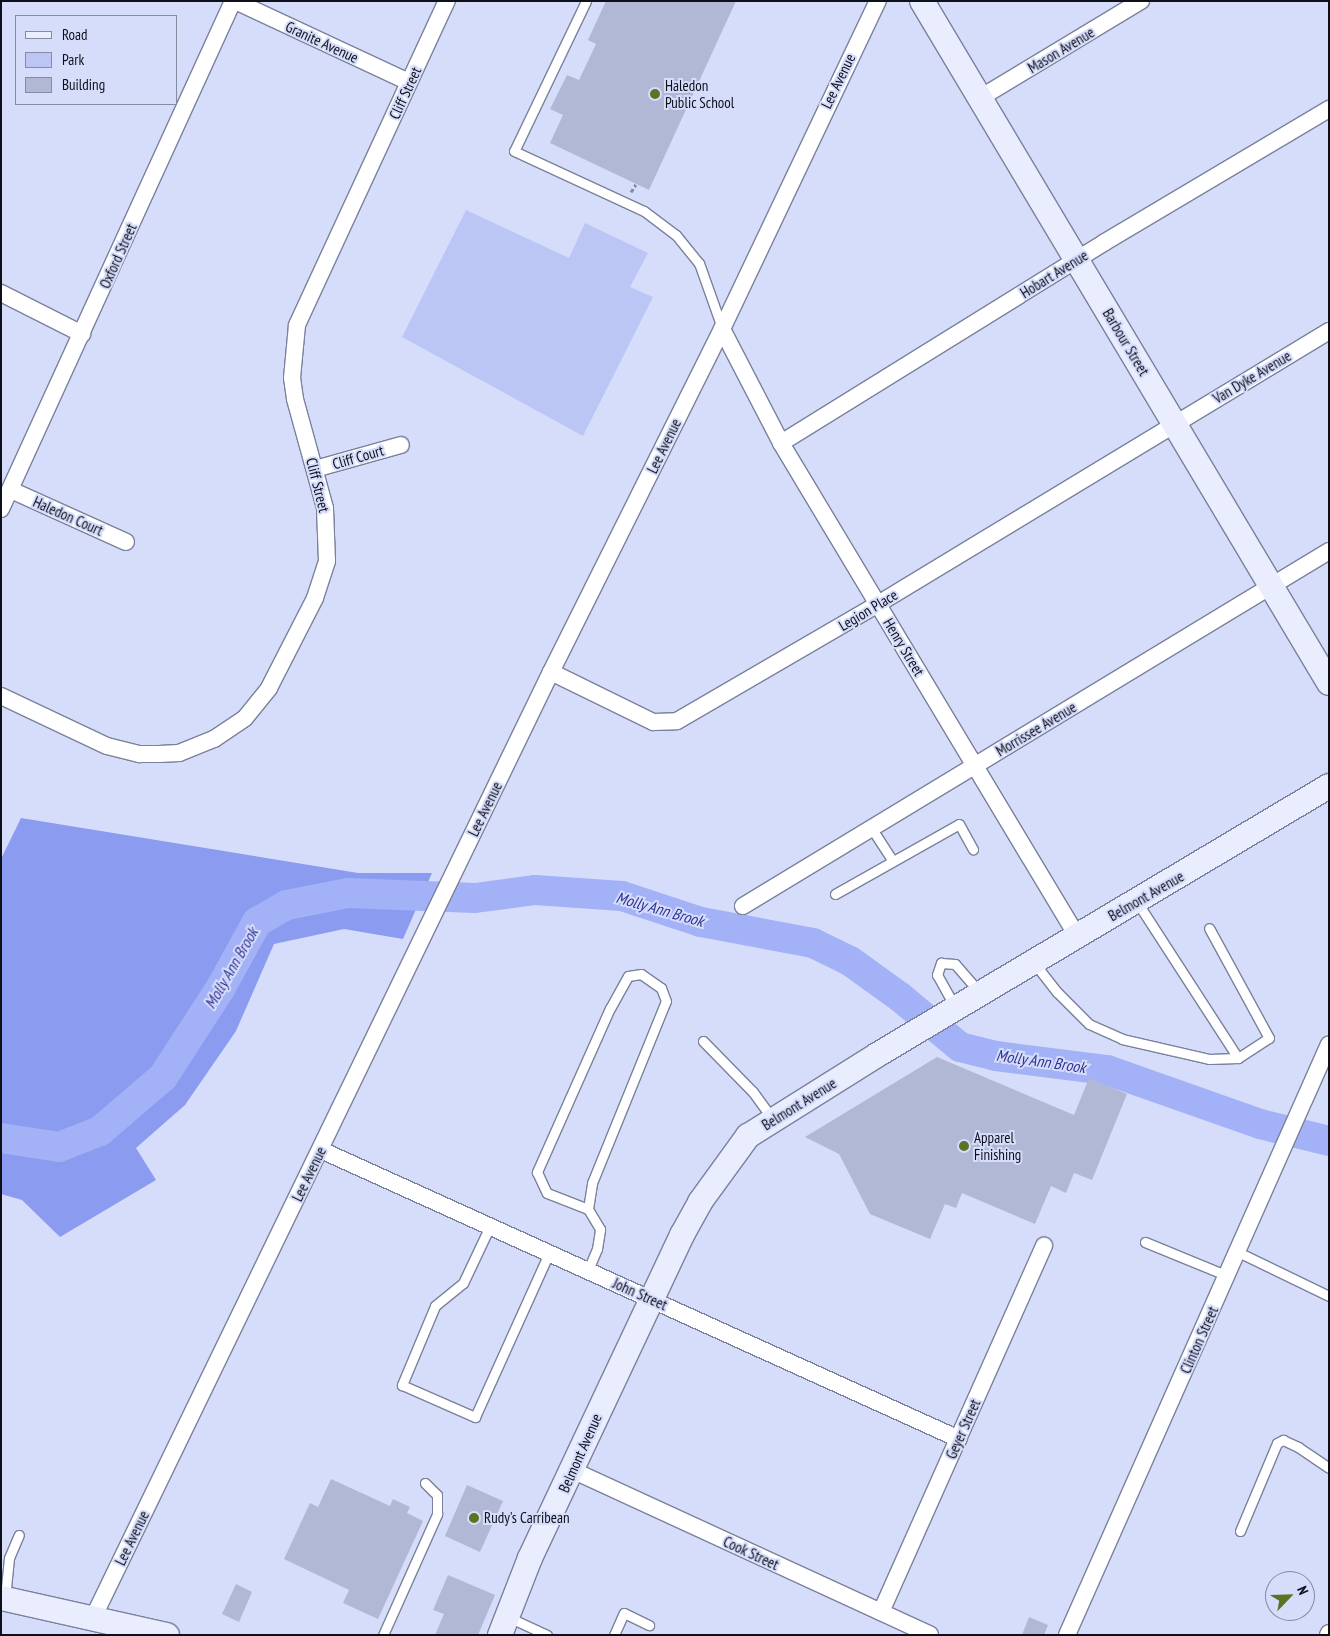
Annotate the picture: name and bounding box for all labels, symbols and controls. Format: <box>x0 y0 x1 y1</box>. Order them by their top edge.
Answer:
legend <box>15 15 178 105</box>
street label: Granite Avenue <box>283 17 361 67</box>
street label: Mason Avenue <box>1024 23 1098 77</box>
text: Road <box>62 25 88 44</box>
text: Park <box>62 50 84 69</box>
street label: Lee Avenue <box>817 51 859 111</box>
street label: Cliff Street <box>385 64 425 122</box>
text: Building <box>62 75 105 94</box>
place label: Haledon Public School <box>665 76 734 111</box>
marker: Haledon Public School <box>649 88 661 100</box>
street label: Oxford Street <box>96 221 140 291</box>
street label: Hobart Avenue <box>1017 246 1091 302</box>
street label: Barbour Street <box>1099 305 1153 379</box>
street label: Van Dyke Avenue <box>1209 347 1295 407</box>
street label: Lee Avenue <box>643 416 685 476</box>
street label: Cliff Court <box>330 441 386 473</box>
street label: Cliff Street <box>303 456 333 514</box>
street label: Haledon Court <box>30 493 106 539</box>
street label: Legion Place <box>835 586 901 634</box>
street label: Henry Street <box>880 615 928 679</box>
street label: Morrissee Avenue <box>992 698 1080 760</box>
street label: Lee Avenue <box>464 779 506 839</box>
street label: Belmont Avenue <box>1105 867 1187 925</box>
water label: Molly Ann Brook <box>614 887 706 931</box>
water label: Molly Ann Brook <box>200 924 262 1012</box>
water label: Molly Ann Brook <box>995 1045 1087 1077</box>
street label: Belmont Avenue <box>758 1074 840 1134</box>
place label: Apparel Finishing <box>974 1128 1021 1163</box>
marker: Apparel Finishing <box>958 1140 970 1152</box>
street label: Lee Avenue <box>288 1144 330 1204</box>
street label: John Street <box>610 1274 670 1314</box>
street label: Clinton Street <box>1176 1304 1222 1376</box>
street label: Geyer Street <box>942 1396 984 1462</box>
street label: Belmont Avenue <box>555 1411 605 1495</box>
street label: Lee Avenue <box>111 1508 153 1568</box>
place label: Rudy's Carribean <box>484 1509 569 1527</box>
marker: Rudy's Carribean <box>468 1512 480 1524</box>
street label: Cook Street <box>720 1532 782 1574</box>
north arrow <box>1265 1571 1315 1621</box>
text: N <box>1293 1583 1313 1597</box>

